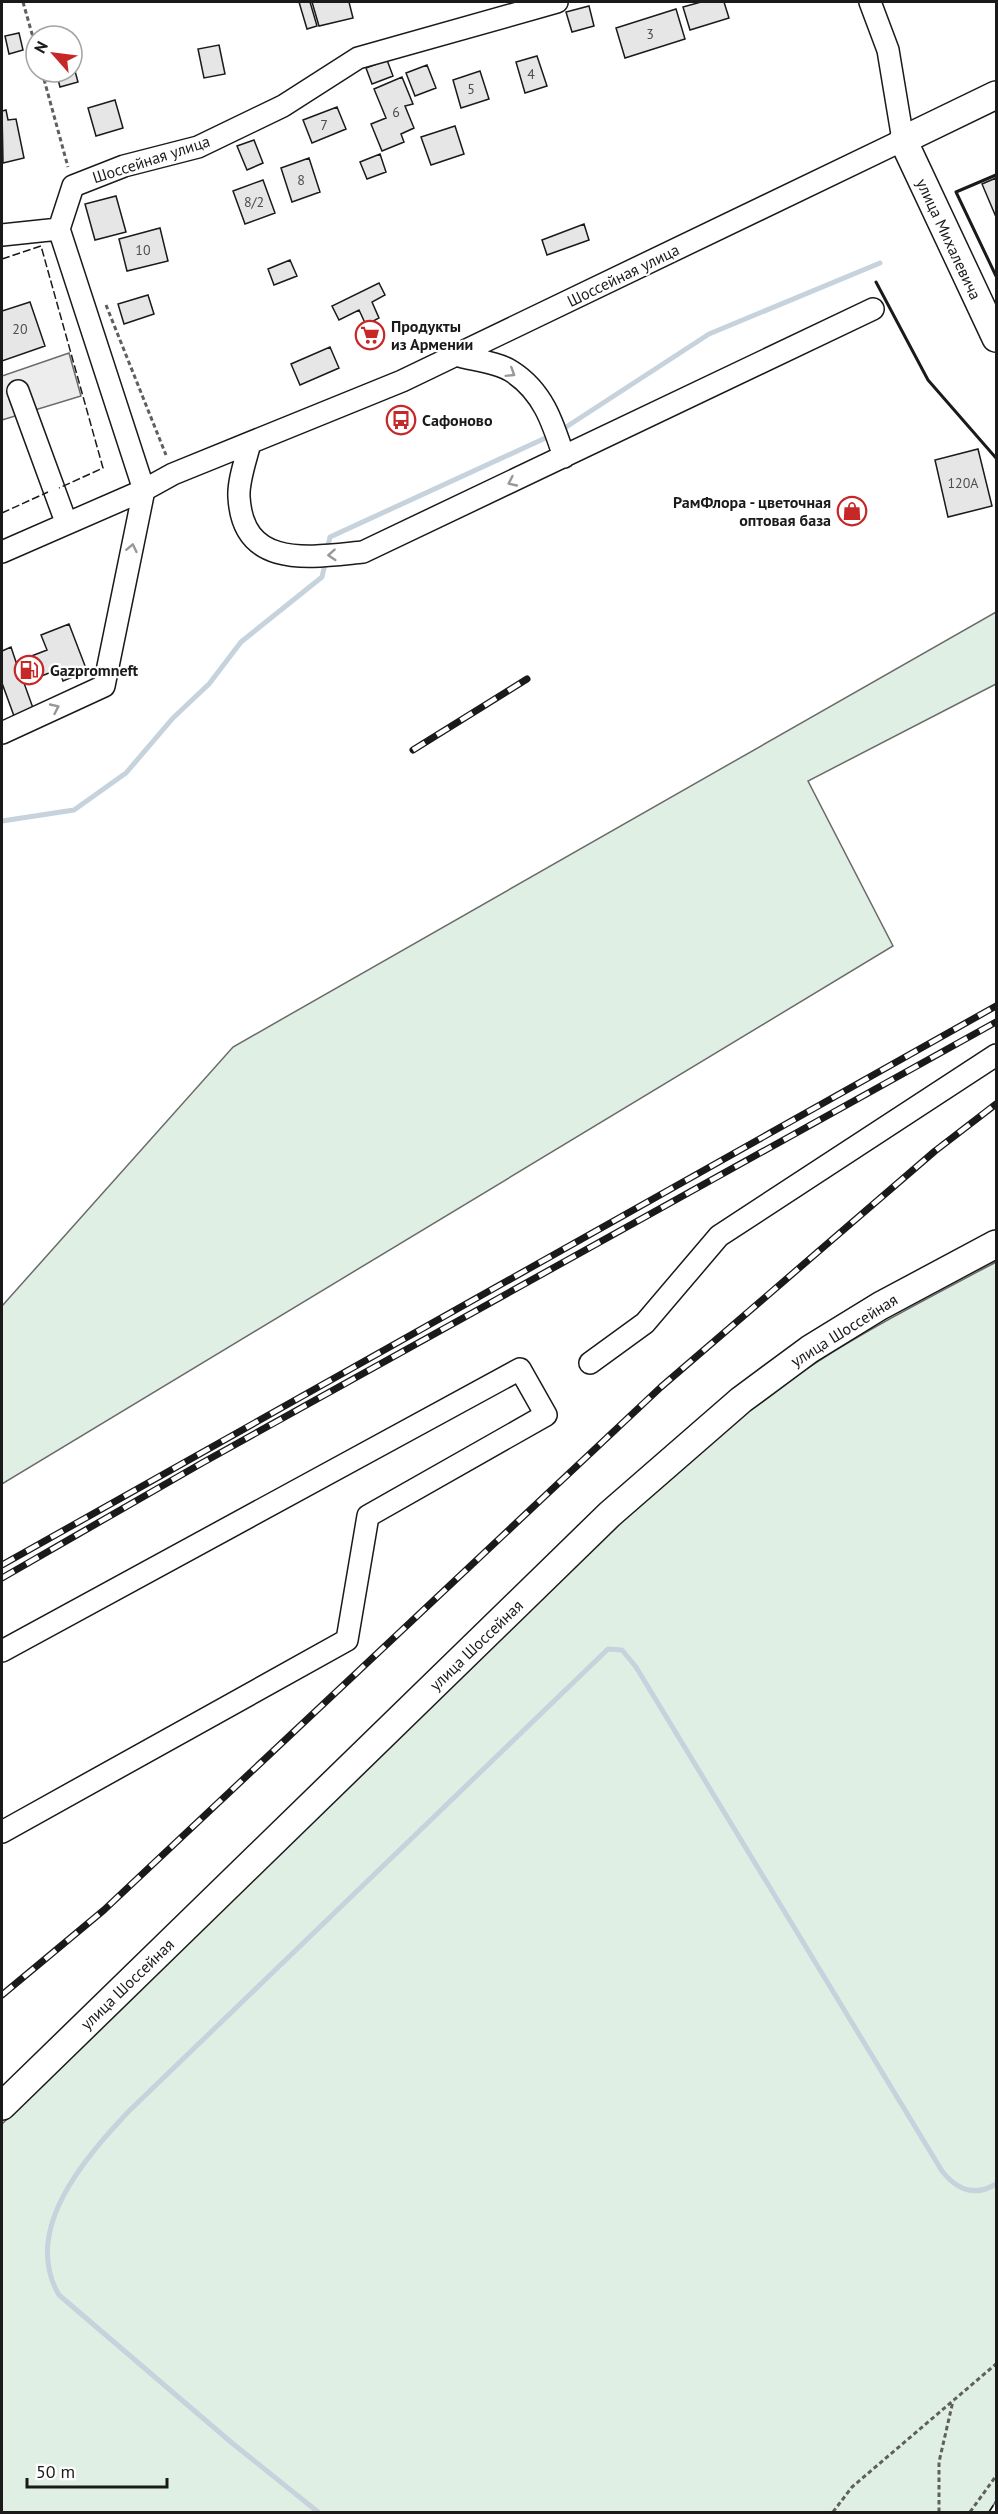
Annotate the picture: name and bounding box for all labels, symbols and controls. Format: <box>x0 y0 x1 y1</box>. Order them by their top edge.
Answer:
north arrow <box>24 24 84 84</box>
house number: 3 <box>646 25 654 43</box>
text: N <box>29 38 52 56</box>
house number: 4 <box>527 65 535 83</box>
house number: 5 <box>467 80 475 98</box>
house number: 6 <box>392 103 400 121</box>
house number: 7 <box>320 116 328 134</box>
street label: Шоссейная улица <box>90 131 212 187</box>
house number: 8 <box>297 171 305 189</box>
street label: улица Михалевича <box>912 175 986 303</box>
house number: 8/2 <box>244 193 264 211</box>
street label: Шоссейная улица <box>564 239 682 311</box>
house number: 10 <box>135 241 151 259</box>
place label: Продукты из Армении <box>391 316 473 354</box>
supermarket icon: Продукты из Армении <box>354 319 386 351</box>
house number: 20 <box>12 320 28 338</box>
one-way arrow <box>505 366 516 377</box>
bus stop icon: Сафоново <box>385 404 417 436</box>
place label: Сафоново <box>422 410 493 430</box>
house number: 120А <box>947 474 979 492</box>
one-way arrow <box>507 475 518 487</box>
place label: РамФлора - цветочная оптовая база <box>673 492 831 530</box>
shop icon: РамФлора - цветочная оптовая база <box>836 495 868 527</box>
one-way arrow <box>125 543 138 553</box>
one-way arrow <box>328 548 337 561</box>
fuel station icon: Gazpromneft <box>13 654 45 686</box>
place label: Gazpromneft <box>50 660 139 680</box>
one-way arrow <box>48 704 59 716</box>
street label: улица Шоссейная <box>787 1289 901 1371</box>
street label: улица Шоссейная <box>425 1595 527 1695</box>
street label: улица Шоссейная <box>76 1934 178 2034</box>
scale bar <box>27 2451 166 2489</box>
text: 50 m <box>36 2460 75 2483</box>

